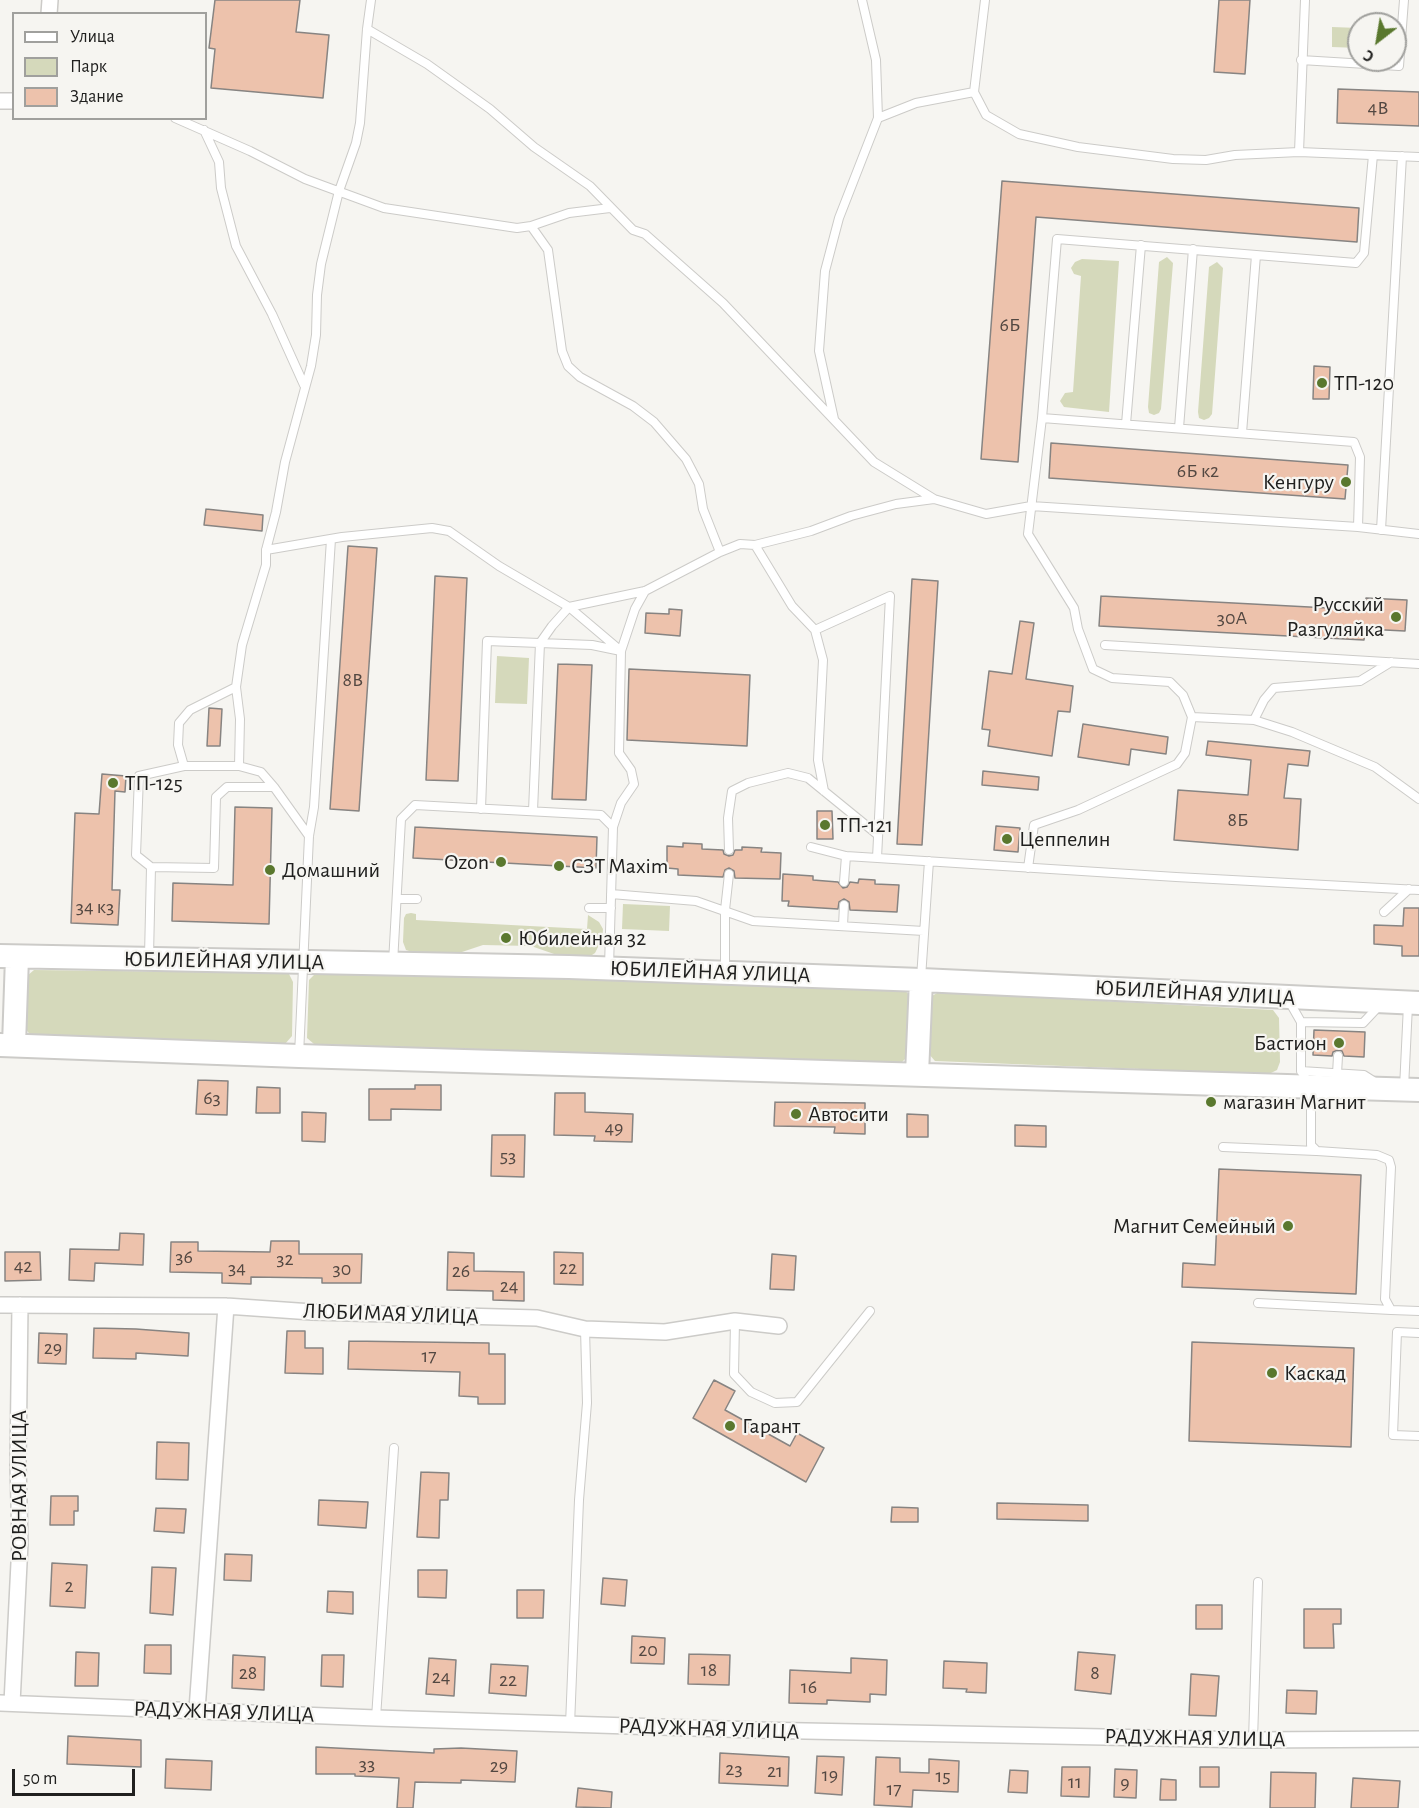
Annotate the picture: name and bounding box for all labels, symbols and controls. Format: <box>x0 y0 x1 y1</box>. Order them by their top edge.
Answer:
legend <box>12 12 207 120</box>
north arrow <box>1347 12 1407 72</box>
text: Улица <box>70 28 115 46</box>
text: С <box>1361 47 1377 65</box>
text: Парк <box>70 58 107 76</box>
text: Здание <box>70 88 124 106</box>
house number: 4В <box>1368 96 1388 120</box>
house number: 6Б <box>1000 313 1020 337</box>
place label: ТП-120 <box>1334 370 1394 396</box>
marker: ТП-120 <box>1315 376 1329 390</box>
house number: 6Б к2 <box>1177 459 1219 483</box>
place label: Кенгуру <box>1263 469 1334 495</box>
marker: Кенгуру <box>1339 475 1353 489</box>
place label: Русский Разгуляйка <box>1286 591 1384 642</box>
house number: 30А <box>1217 606 1247 630</box>
marker: Русский Разгуляйка <box>1389 610 1403 624</box>
house number: 8В <box>343 668 363 692</box>
place label: ТП-125 <box>125 770 183 796</box>
marker: ТП-125 <box>106 776 120 790</box>
house number: 8Б <box>1228 808 1248 832</box>
place label: ТП-121 <box>837 812 893 838</box>
marker: ТП-121 <box>818 818 832 832</box>
place label: Цеппелин <box>1019 826 1110 852</box>
marker: Цеппелин <box>1000 832 1014 846</box>
place label: Ozon <box>444 849 489 875</box>
place label: СЗТ Maxim <box>571 853 668 879</box>
marker: Ozon <box>494 855 508 869</box>
place label: Домашний <box>282 857 380 883</box>
marker: СЗТ Maxim <box>552 859 566 873</box>
marker: Домашний <box>263 863 277 877</box>
house number: 34 к3 <box>76 895 114 919</box>
place label: Юбилейная 32 <box>518 925 646 951</box>
marker: Юбилейная 32 <box>499 931 513 945</box>
street label: ЮБИЛЕЙНАЯ УЛИЦА <box>123 946 325 976</box>
street label: ЮБИЛЕЙНАЯ УЛИЦА <box>609 955 811 989</box>
street label: ЮБИЛЕЙНАЯ УЛИЦА <box>1094 975 1296 1011</box>
place label: Бастион <box>1254 1030 1327 1056</box>
marker: Бастион <box>1332 1036 1346 1050</box>
house number: 63 <box>203 1086 221 1110</box>
place label: магазин Магнит <box>1223 1089 1365 1115</box>
marker: магазин Магнит <box>1204 1095 1218 1109</box>
place label: Автосити <box>808 1101 889 1127</box>
marker: Автосити <box>789 1107 803 1121</box>
house number: 49 <box>604 1116 624 1140</box>
house number: 53 <box>500 1144 516 1168</box>
place label: Магнит Семейный <box>1113 1213 1276 1239</box>
marker: Магнит Семейный <box>1281 1219 1295 1233</box>
house number: 36 <box>175 1245 193 1269</box>
house number: 32 <box>276 1247 294 1271</box>
house number: 42 <box>14 1254 32 1278</box>
house number: 34 <box>228 1256 246 1280</box>
house number: 22 <box>559 1256 577 1280</box>
house number: 30 <box>333 1257 351 1281</box>
house number: 26 <box>452 1259 470 1283</box>
house number: 24 <box>500 1274 518 1298</box>
street label: ЛЮБИМАЯ УЛИЦА <box>303 1298 479 1330</box>
house number: 29 <box>44 1336 62 1360</box>
house number: 17 <box>421 1344 437 1368</box>
place label: Каскад <box>1284 1360 1346 1386</box>
marker: Каскад <box>1265 1366 1279 1380</box>
street label: РОВНАЯ УЛИЦА <box>6 1410 32 1562</box>
place label: Гарант <box>742 1413 800 1439</box>
marker: Гарант <box>723 1419 737 1433</box>
house number: 2 <box>64 1574 74 1598</box>
house number: 20 <box>638 1638 658 1662</box>
house number: 18 <box>701 1658 717 1682</box>
house number: 28 <box>239 1661 257 1685</box>
house number: 8 <box>1090 1661 1100 1685</box>
house number: 24 <box>432 1665 450 1689</box>
house number: 22 <box>499 1668 517 1692</box>
house number: 16 <box>801 1675 817 1699</box>
street label: РАДУЖНАЯ УЛИЦА <box>133 1696 315 1728</box>
street label: РАДУЖНАЯ УЛИЦА <box>618 1713 800 1745</box>
street label: РАДУЖНАЯ УЛИЦА <box>1104 1723 1286 1753</box>
house number: 33 <box>359 1752 375 1776</box>
house number: 29 <box>490 1754 508 1778</box>
scale bar <box>15 1757 138 1795</box>
house number: 23 <box>725 1757 743 1781</box>
house number: 21 <box>767 1759 783 1783</box>
house number: 19 <box>822 1763 838 1787</box>
house number: 15 <box>935 1764 951 1788</box>
text: 50 m <box>23 1770 57 1788</box>
house number: 11 <box>1068 1770 1082 1794</box>
house number: 9 <box>1120 1771 1130 1795</box>
house number: 17 <box>886 1777 902 1801</box>

